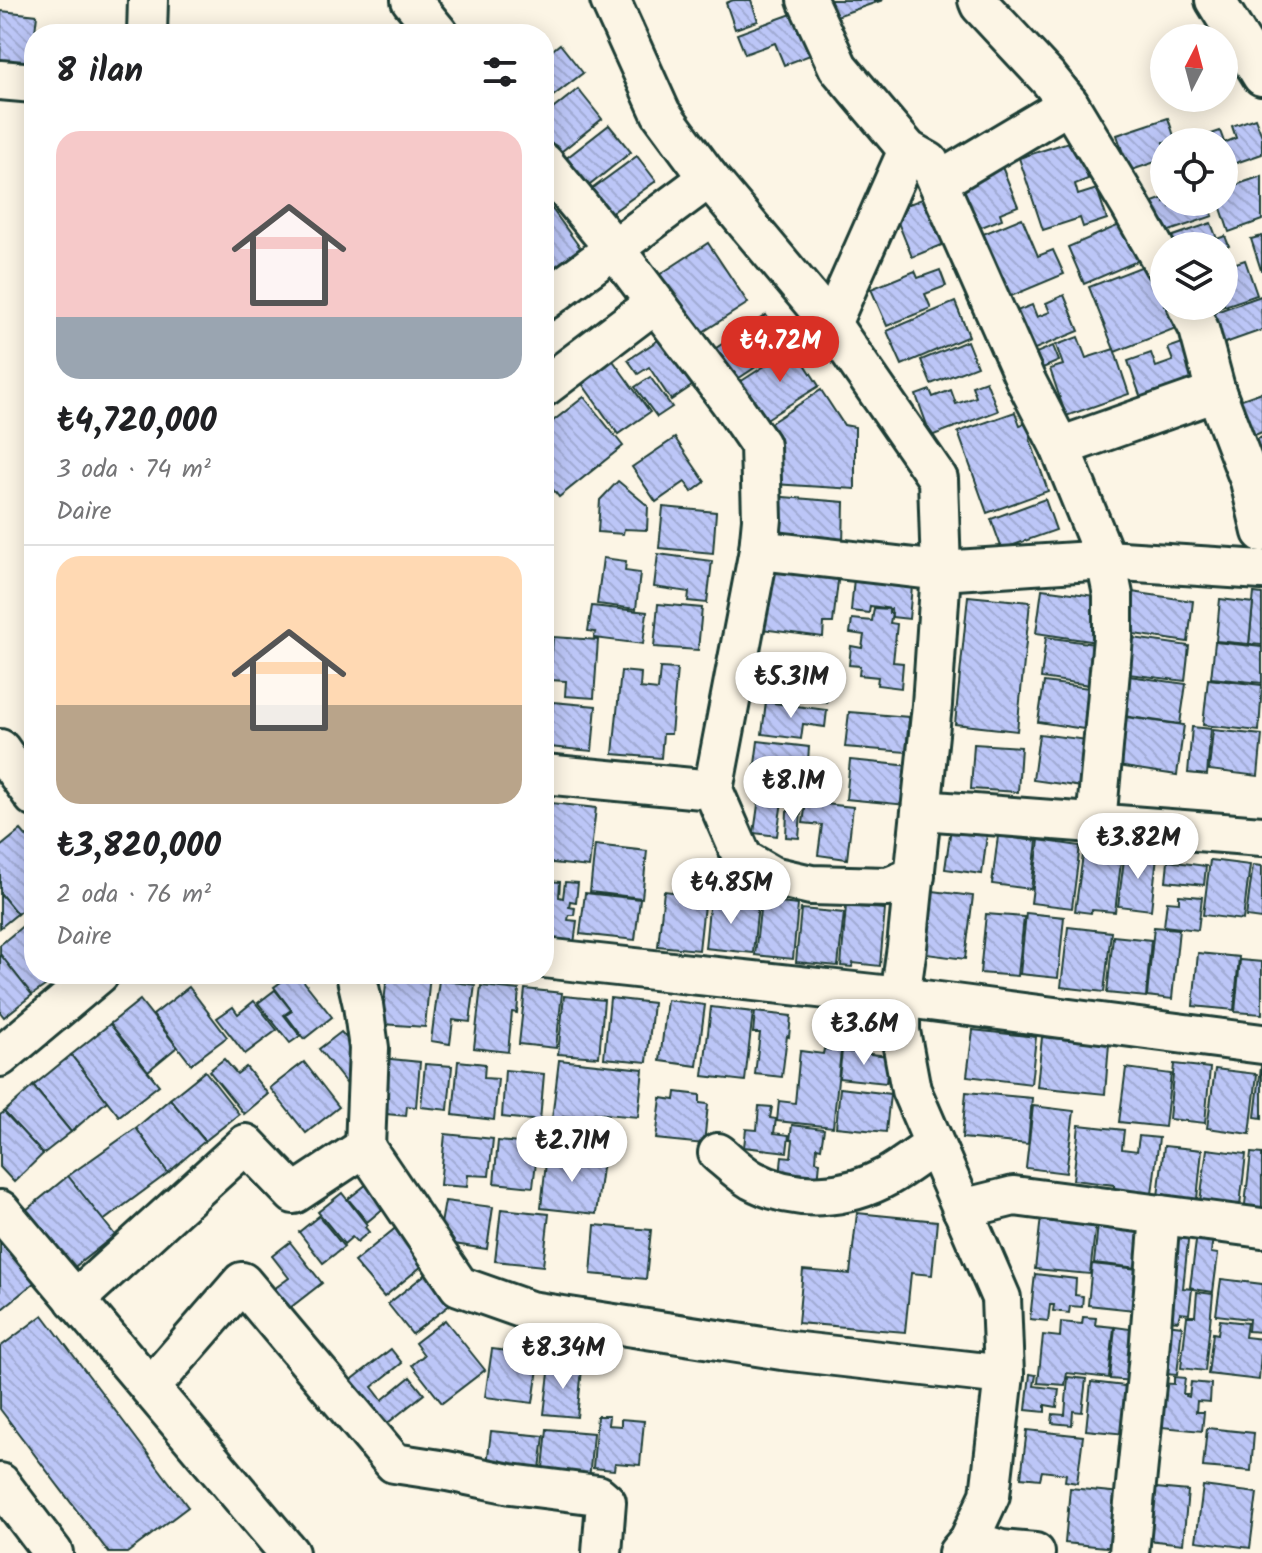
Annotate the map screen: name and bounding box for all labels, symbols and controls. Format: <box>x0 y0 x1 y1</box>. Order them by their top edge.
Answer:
north arrow <box>1150 24 1238 112</box>
map controls <box>1150 24 1238 320</box>
text: 8 ilan <box>56 45 143 99</box>
icon: filters <box>478 50 522 94</box>
button: locate <box>1150 128 1238 216</box>
icon: home <box>217 183 361 327</box>
button: layers <box>1150 232 1238 320</box>
pin: ₺4.72M <box>715 316 845 384</box>
text: ₺4.72M <box>739 321 821 363</box>
text: ₺4,720,000 <box>56 395 217 449</box>
text: 3 oda · 74 m² <box>56 449 211 491</box>
text: Daire <box>56 491 111 533</box>
icon: home <box>217 608 361 752</box>
pin: ₺5.31M <box>726 652 856 720</box>
text: ₺5.31M <box>753 657 829 699</box>
pin: ₺8.1M <box>737 756 849 824</box>
text: ₺8.1M <box>761 761 825 803</box>
pin: ₺3.82M <box>1073 813 1203 881</box>
text: ₺3.82M <box>1096 818 1180 860</box>
text: ₺3,820,000 <box>56 820 221 874</box>
pin: ₺4.85M <box>666 858 796 926</box>
text: ₺4.85M <box>690 863 772 905</box>
text: 2 oda · 76 m² <box>56 874 211 916</box>
text: Daire <box>56 916 111 958</box>
pin: ₺3.6M <box>808 999 920 1067</box>
text: ₺3.6M <box>830 1004 898 1046</box>
pin: ₺2.71M <box>507 1116 637 1184</box>
text: ₺2.71M <box>534 1121 610 1163</box>
pin: ₺8.34M <box>498 1323 628 1391</box>
text: ₺8.34M <box>521 1328 605 1370</box>

